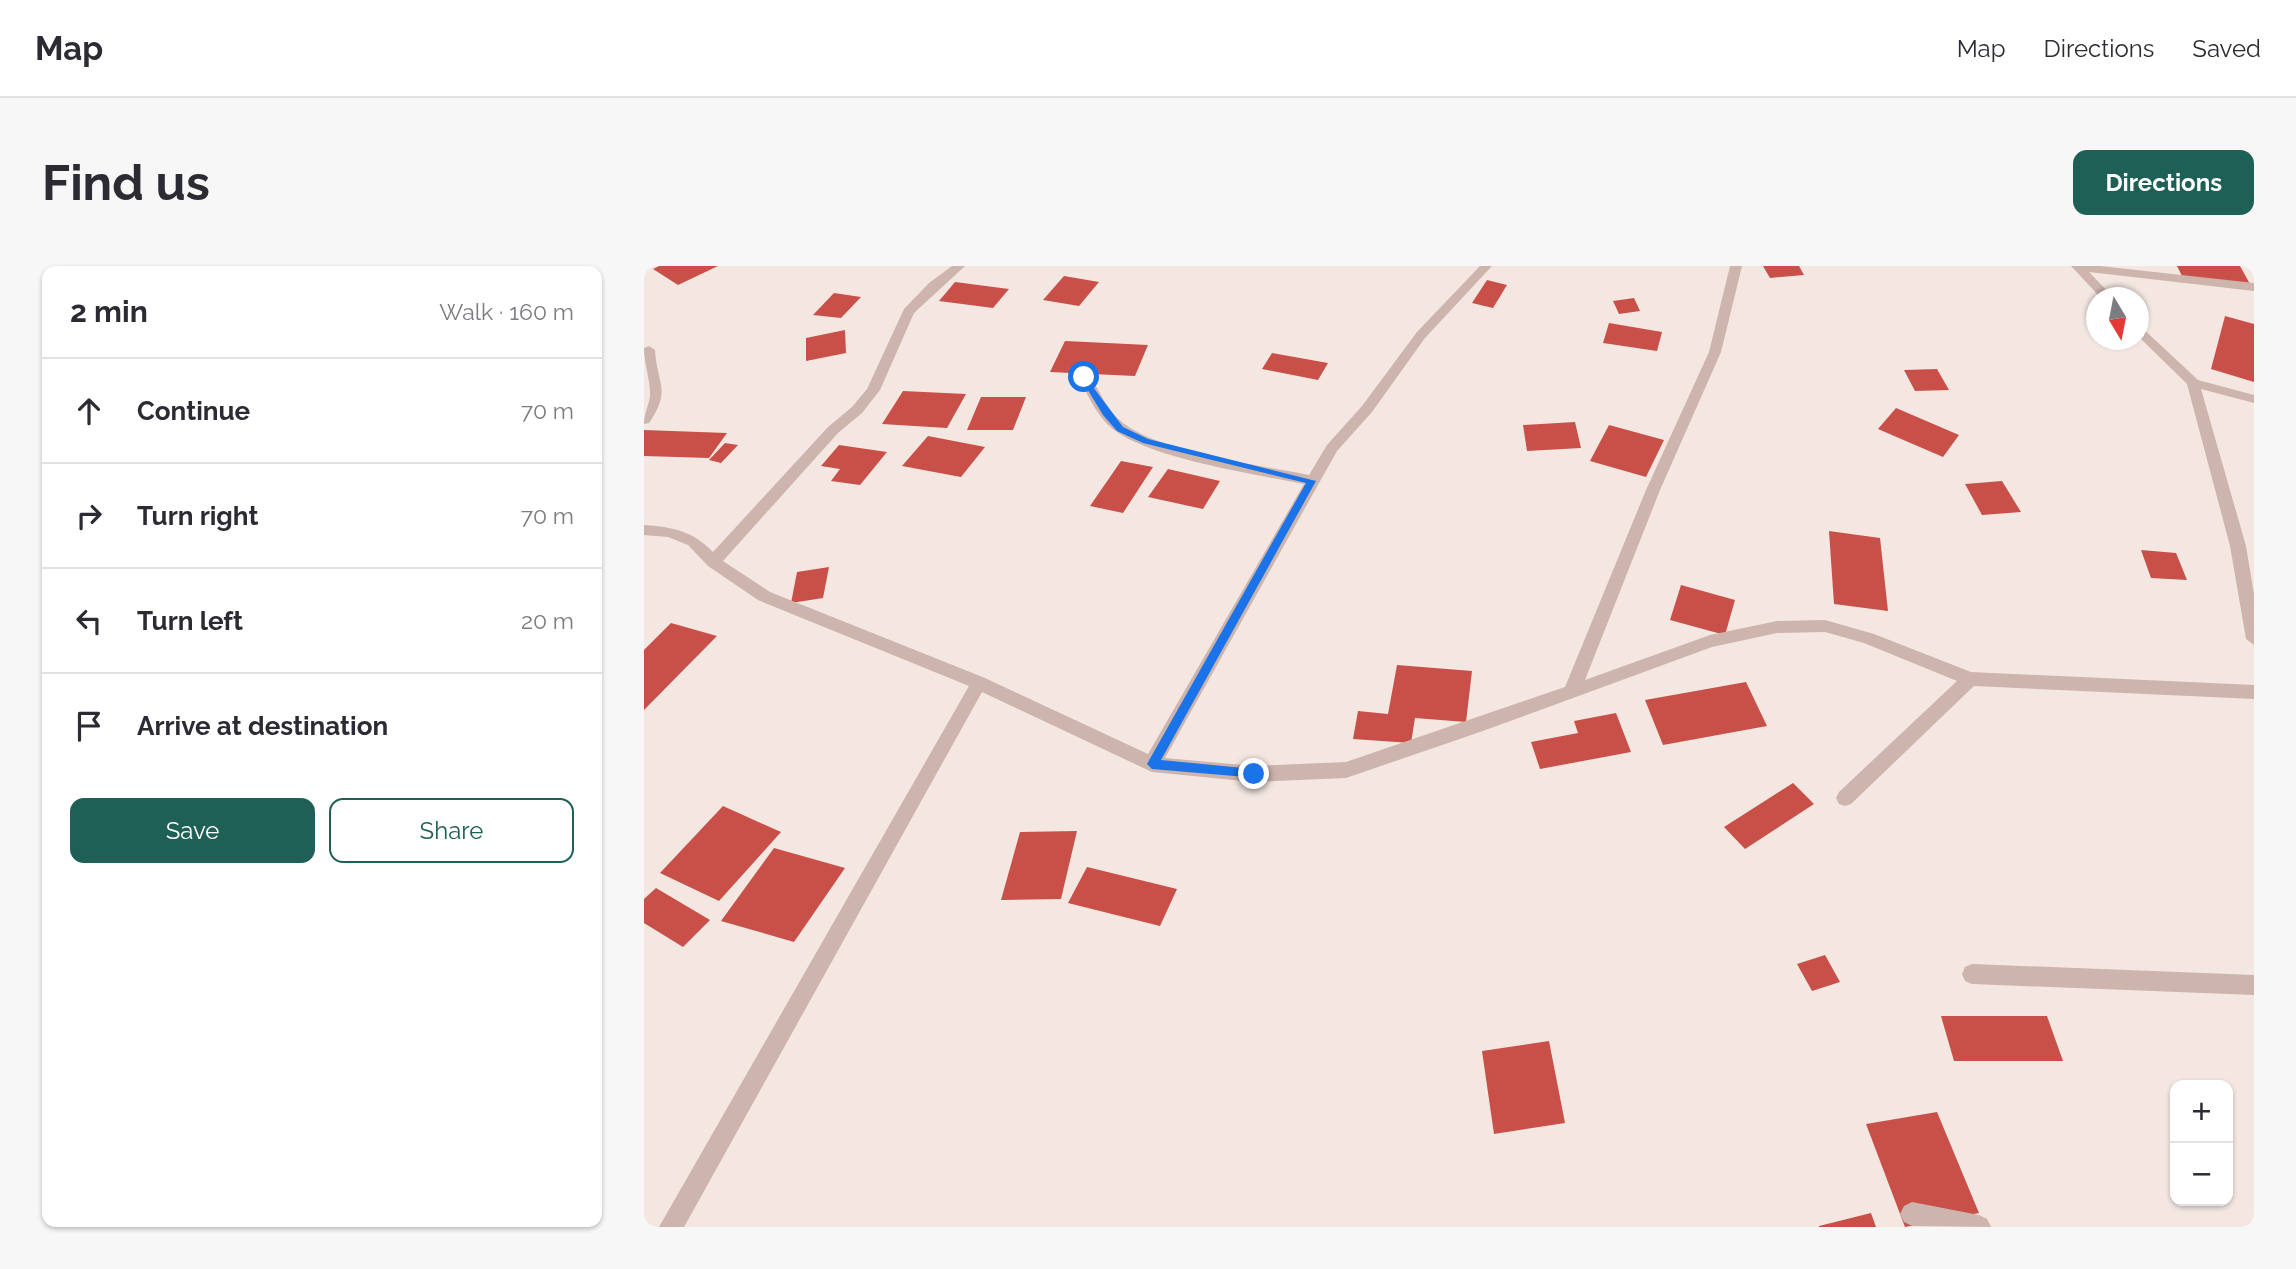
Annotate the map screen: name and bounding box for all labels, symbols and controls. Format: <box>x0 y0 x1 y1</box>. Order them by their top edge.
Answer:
text: Map <box>35 29 103 68</box>
text: Map <box>1957 34 2006 63</box>
text: Directions <box>2044 34 2154 63</box>
text: Saved <box>2192 34 2261 63</box>
button: Directions <box>2073 150 2254 215</box>
text: Find us <box>42 154 210 211</box>
north arrow <box>2086 287 2149 350</box>
text: 2 min <box>70 294 148 329</box>
text: Walk · 160 m <box>439 298 574 325</box>
route start <box>1068 361 1099 392</box>
icon: ahead <box>70 392 108 430</box>
text: Continue <box>137 396 250 426</box>
text: 70 m <box>521 397 574 424</box>
icon: right <box>70 497 108 535</box>
text: Turn right <box>137 501 258 531</box>
text: 70 m <box>521 502 574 529</box>
icon: left <box>70 602 108 640</box>
text: Turn left <box>137 606 243 636</box>
text: 20 m <box>521 607 574 634</box>
icon: arrive <box>70 707 108 745</box>
text: Arrive at destination <box>137 711 388 741</box>
route end <box>1238 758 1269 789</box>
button: Save <box>70 798 315 863</box>
button: Share <box>329 798 574 863</box>
map controls <box>2170 1080 2233 1206</box>
button: + <box>2170 1080 2233 1143</box>
button: − <box>2170 1143 2233 1206</box>

